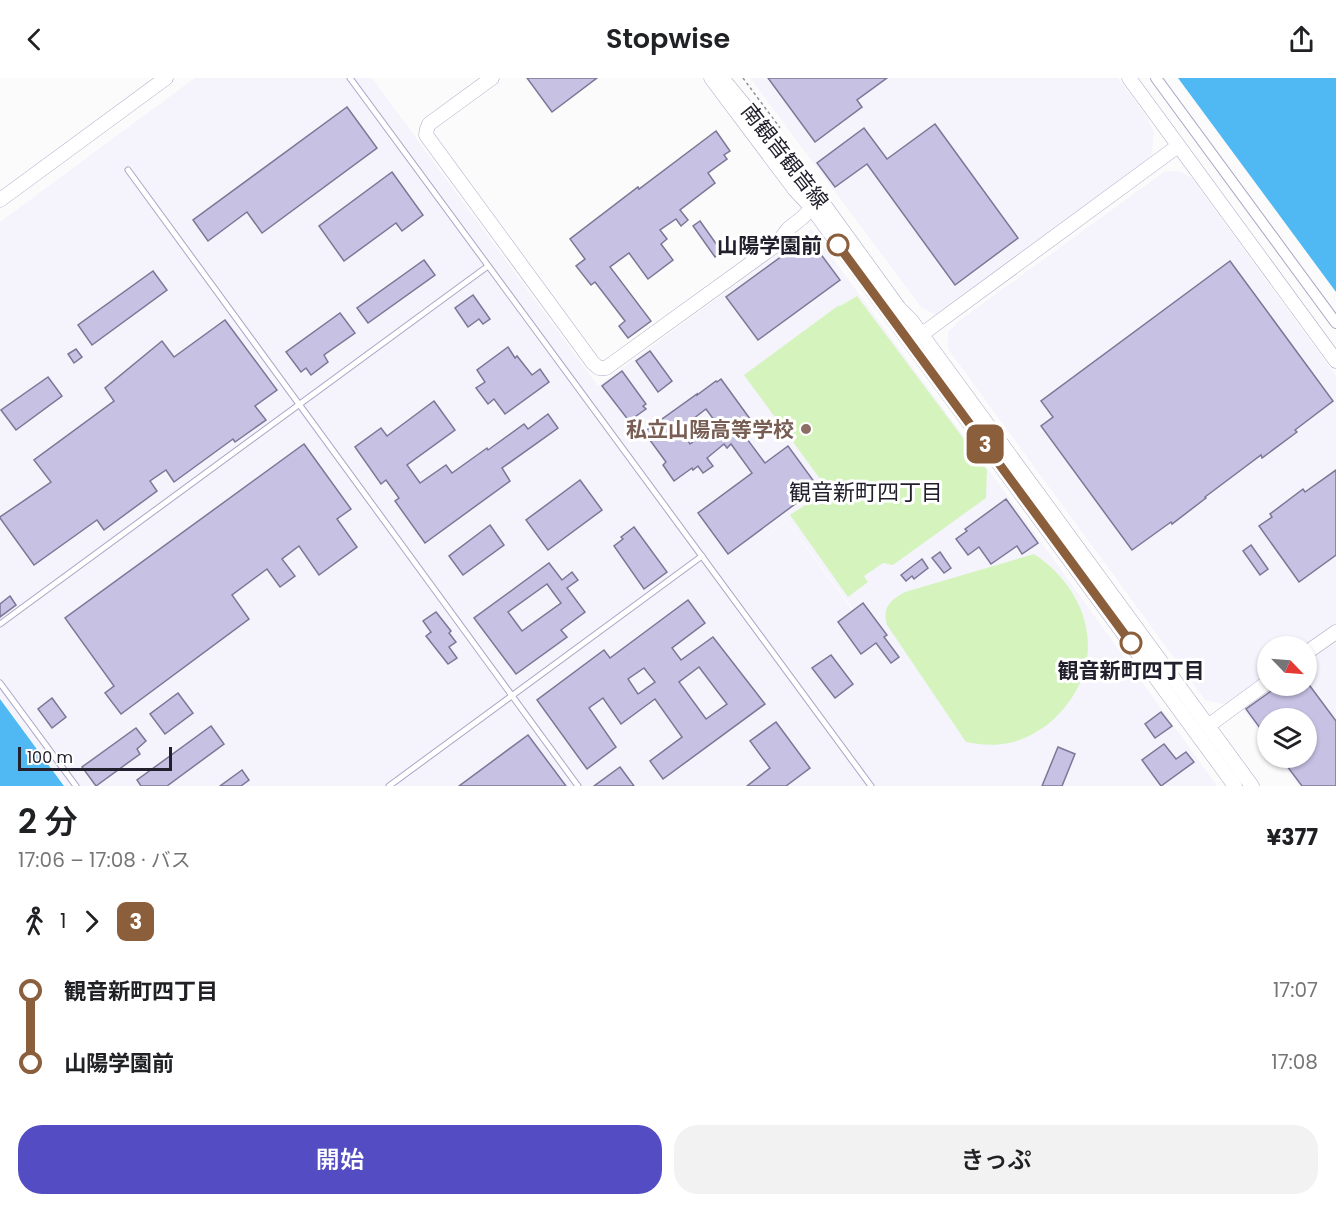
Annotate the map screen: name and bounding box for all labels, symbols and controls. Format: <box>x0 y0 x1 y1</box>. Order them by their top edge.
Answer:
text: Stopwise <box>606 20 730 57</box>
icon: back <box>18 23 51 56</box>
icon: share <box>1285 23 1318 56</box>
street label: 南観音観音線 <box>735 97 835 215</box>
place label: 山陽学園前 <box>717 231 822 260</box>
marker: 山陽学園前 <box>827 234 849 256</box>
place label: 私立山陽高等学校 <box>626 415 794 444</box>
marker: 私立山陽高等学校 <box>799 422 813 436</box>
line badge: 3 <box>966 424 1004 464</box>
text: 3 <box>979 430 991 459</box>
district label: 観音新町四丁目 <box>789 477 943 508</box>
marker: 観音新町四丁目 <box>1120 632 1142 654</box>
north arrow <box>1257 636 1317 696</box>
map controls <box>1257 636 1317 768</box>
place label: 観音新町四丁目 <box>1058 656 1205 685</box>
button: layers <box>1257 708 1317 768</box>
scale bar <box>18 744 172 772</box>
text: 100 m <box>27 746 73 769</box>
text: 2 分 <box>18 798 78 845</box>
text: ¥377 <box>1266 822 1318 853</box>
text: 17:06 – 17:08 · バス <box>18 846 191 874</box>
icon: walk <box>18 905 51 938</box>
icon: forward <box>75 905 108 938</box>
text: 1 <box>60 907 66 935</box>
text: 3 <box>129 907 142 936</box>
text: 観音新町四丁目 <box>64 976 218 1007</box>
text: 17:07 <box>1273 976 1318 1004</box>
text: 山陽学園前 <box>64 1048 174 1079</box>
text: 17:08 <box>1271 1048 1318 1076</box>
button: 開始 <box>18 1125 662 1194</box>
button: きっぷ <box>674 1125 1318 1194</box>

